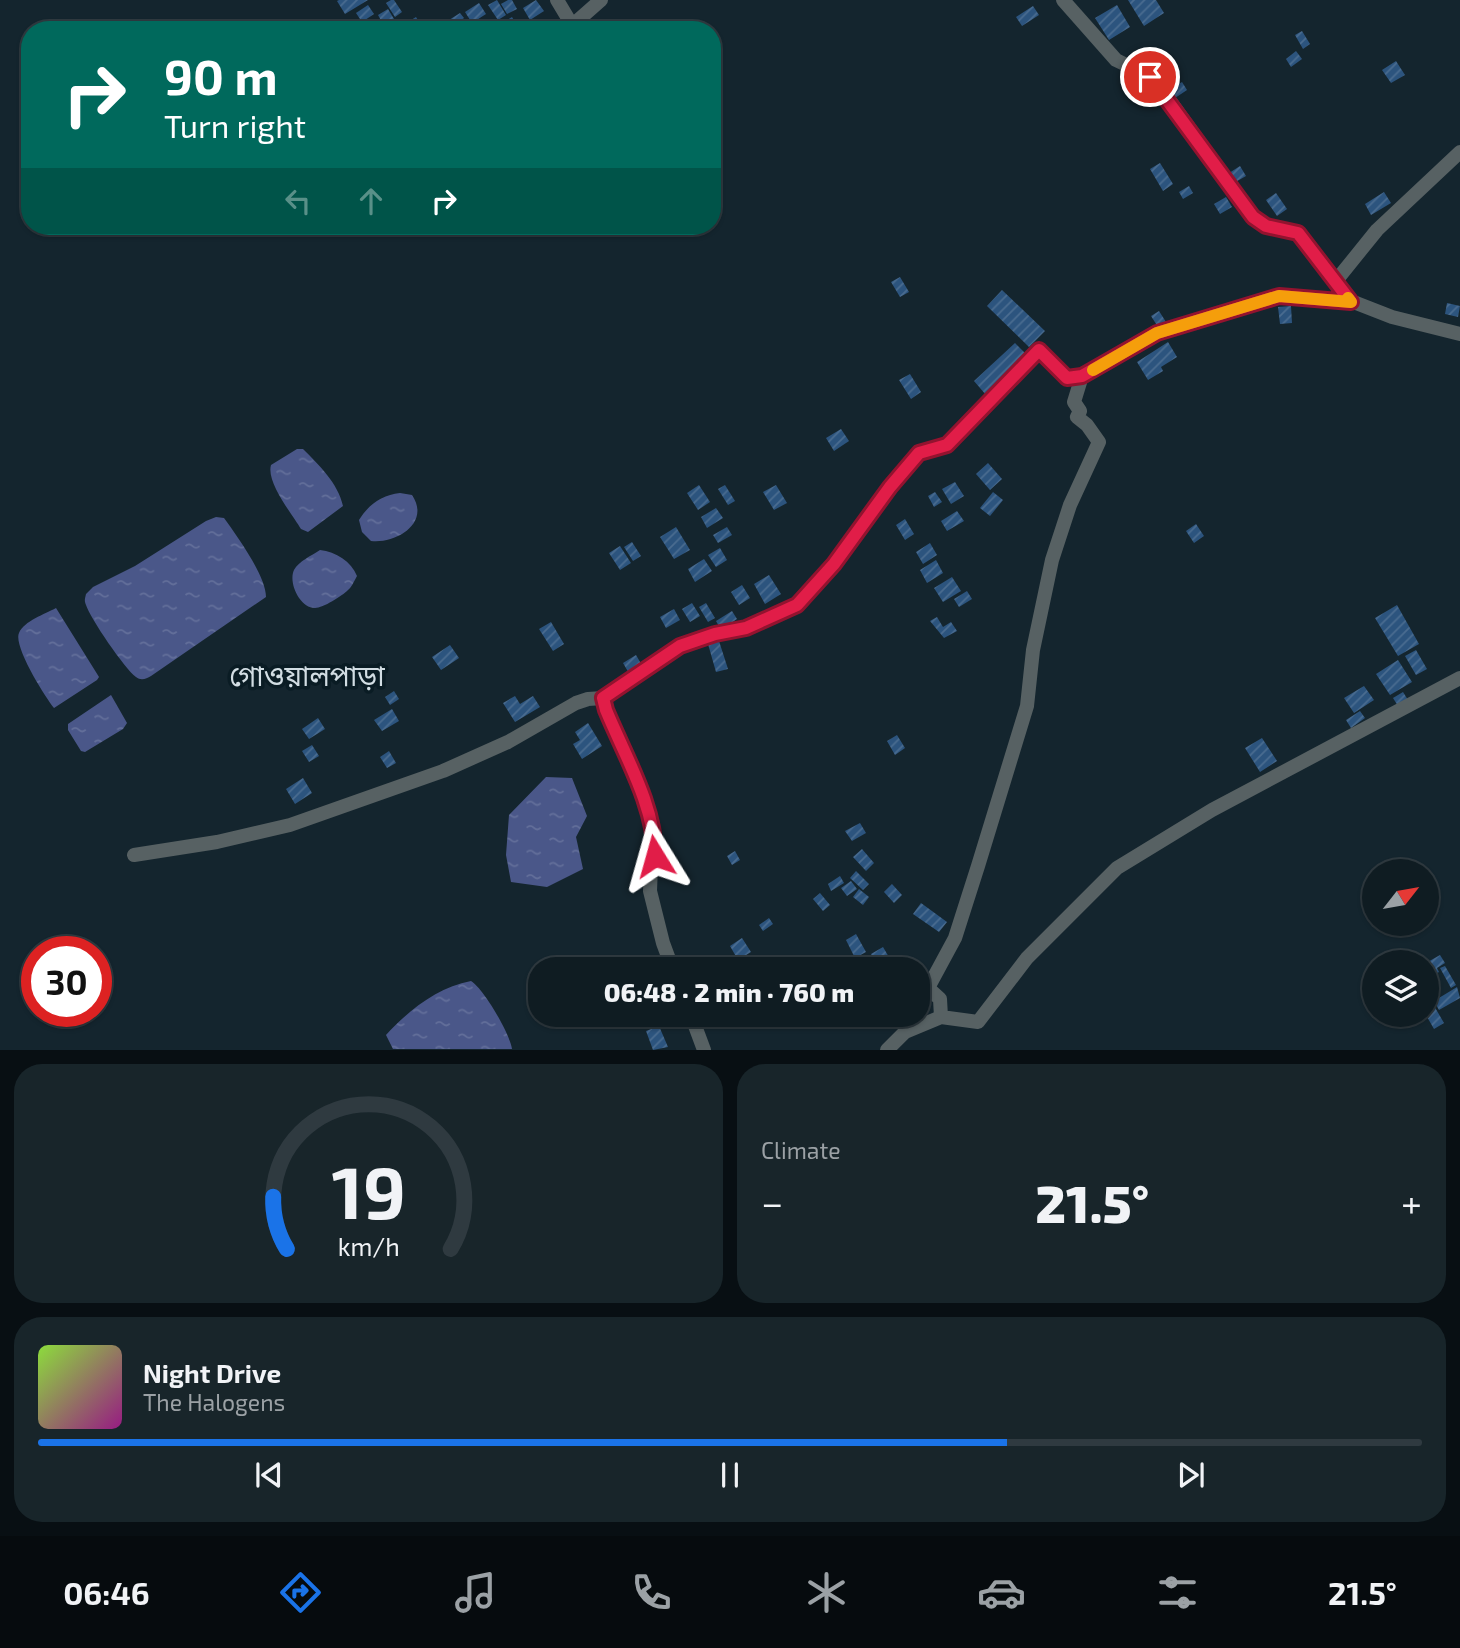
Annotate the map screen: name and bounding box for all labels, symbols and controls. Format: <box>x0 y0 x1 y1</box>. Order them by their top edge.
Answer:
text: 90 m <box>164 46 278 105</box>
pin <box>1120 47 1180 107</box>
icon: right <box>49 49 140 140</box>
icon: arrive <box>1131 58 1169 96</box>
text: Turn right <box>164 106 306 144</box>
icon: left <box>279 182 317 220</box>
icon: ahead <box>352 182 390 220</box>
icon: right <box>425 182 463 220</box>
district label: গোওয়ালপাড়া <box>229 658 385 692</box>
position arrow <box>618 819 692 893</box>
north arrow <box>1362 859 1438 936</box>
map controls <box>1362 859 1439 1027</box>
speed limit sign: 30 <box>21 936 112 1027</box>
button: layers <box>1362 950 1439 1027</box>
text: 06:48 · 2 min · 760 m <box>604 976 854 1007</box>
text: Climate <box>761 1136 841 1164</box>
text: 19 <box>331 1147 406 1235</box>
text: 21.5° <box>1035 1171 1149 1233</box>
text: − <box>761 1179 783 1225</box>
text: + <box>1401 1179 1422 1225</box>
text: km/h <box>337 1231 400 1261</box>
text: Night Drive <box>143 1357 281 1388</box>
text: The Halogens <box>143 1388 285 1416</box>
icon: previous <box>250 1456 288 1494</box>
icon: pause <box>711 1456 749 1494</box>
icon: next <box>1172 1456 1210 1494</box>
icon: directions <box>276 1568 325 1617</box>
icon: music <box>451 1568 500 1617</box>
icon: phone <box>627 1568 676 1617</box>
icon: climate <box>802 1568 851 1617</box>
icon: car <box>977 1568 1026 1617</box>
icon: filters <box>1153 1568 1202 1617</box>
text: 06:46 <box>63 1573 150 1611</box>
text: 21.5° <box>1328 1573 1397 1611</box>

